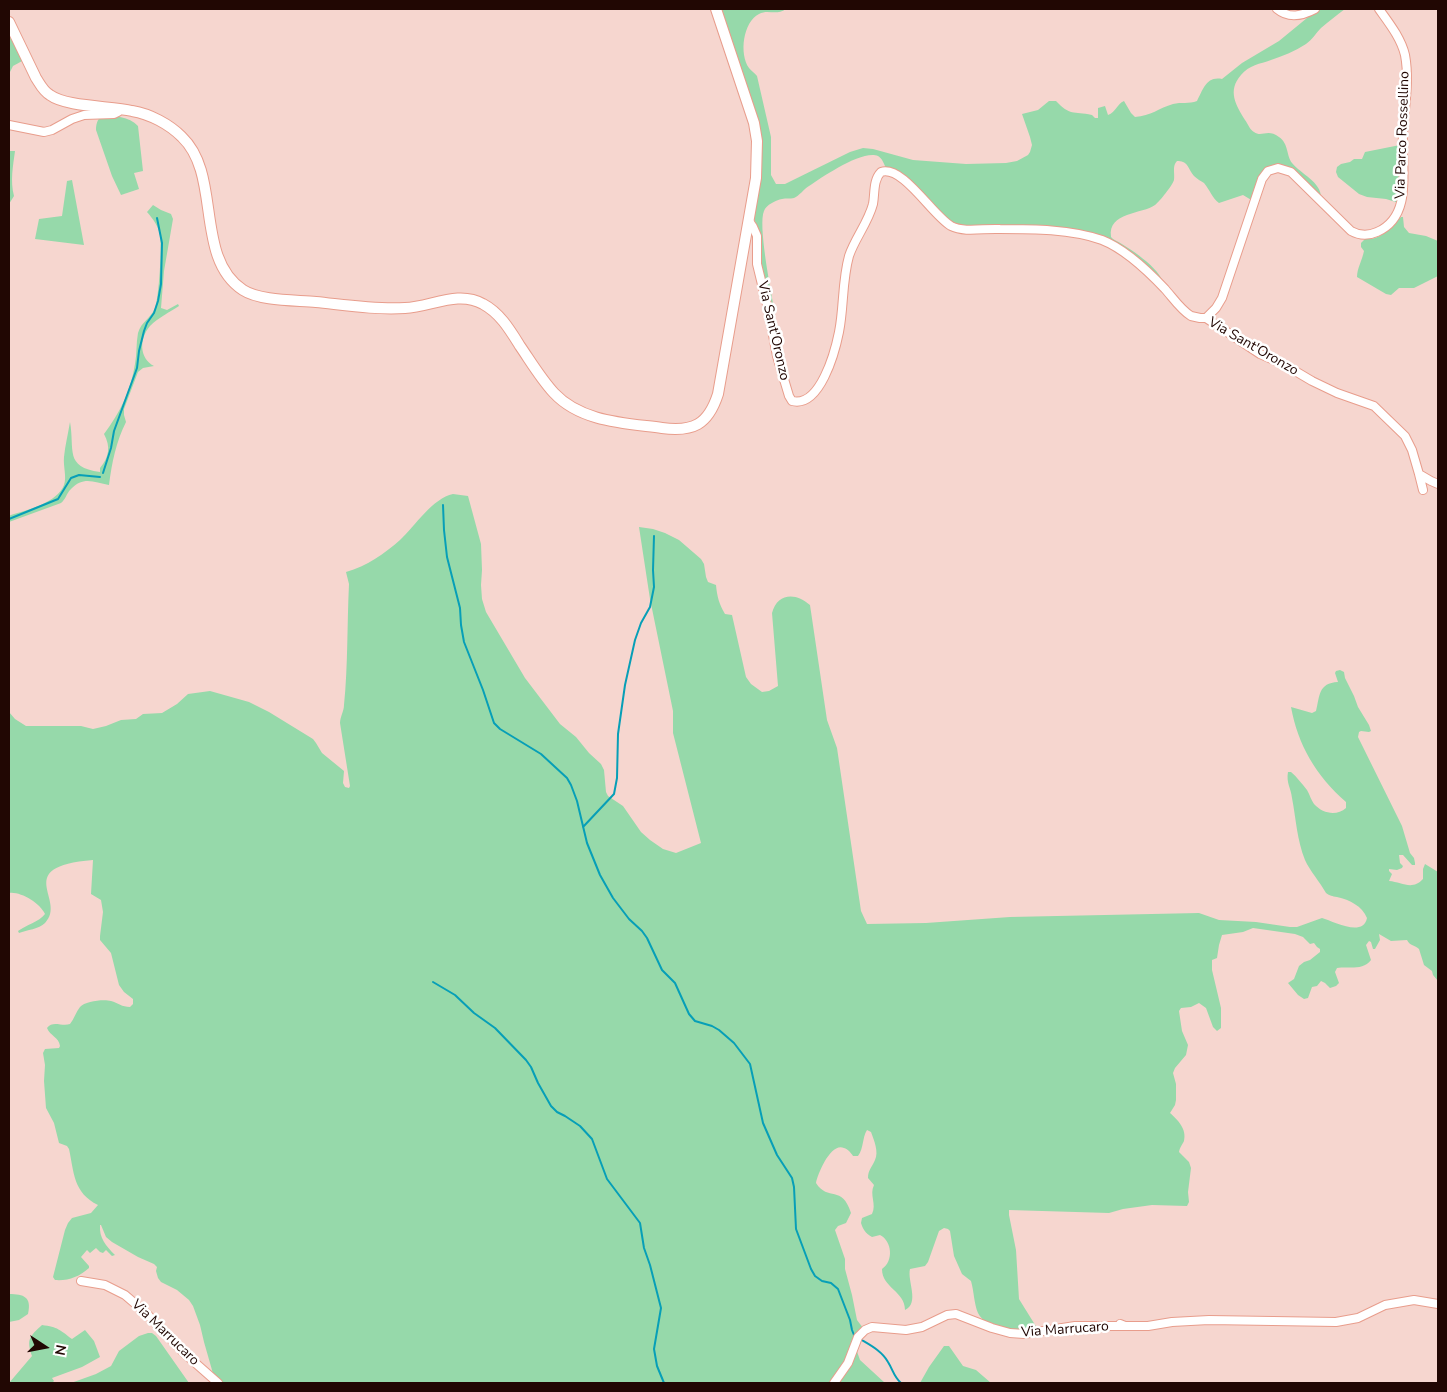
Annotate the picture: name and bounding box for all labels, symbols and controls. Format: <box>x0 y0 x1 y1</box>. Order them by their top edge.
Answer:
street label: Via Parco Rossellino <box>1392 71 1414 199</box>
street label: Via Sant'Oronzo <box>753 280 793 382</box>
street label: Via Sant'Oronzo <box>1205 314 1301 380</box>
street label: Via Marrucaro <box>128 1296 202 1370</box>
street label: Via Marrucaro <box>1021 1319 1109 1341</box>
north arrow <box>20 1322 70 1372</box>
text: N <box>50 1343 71 1357</box>

